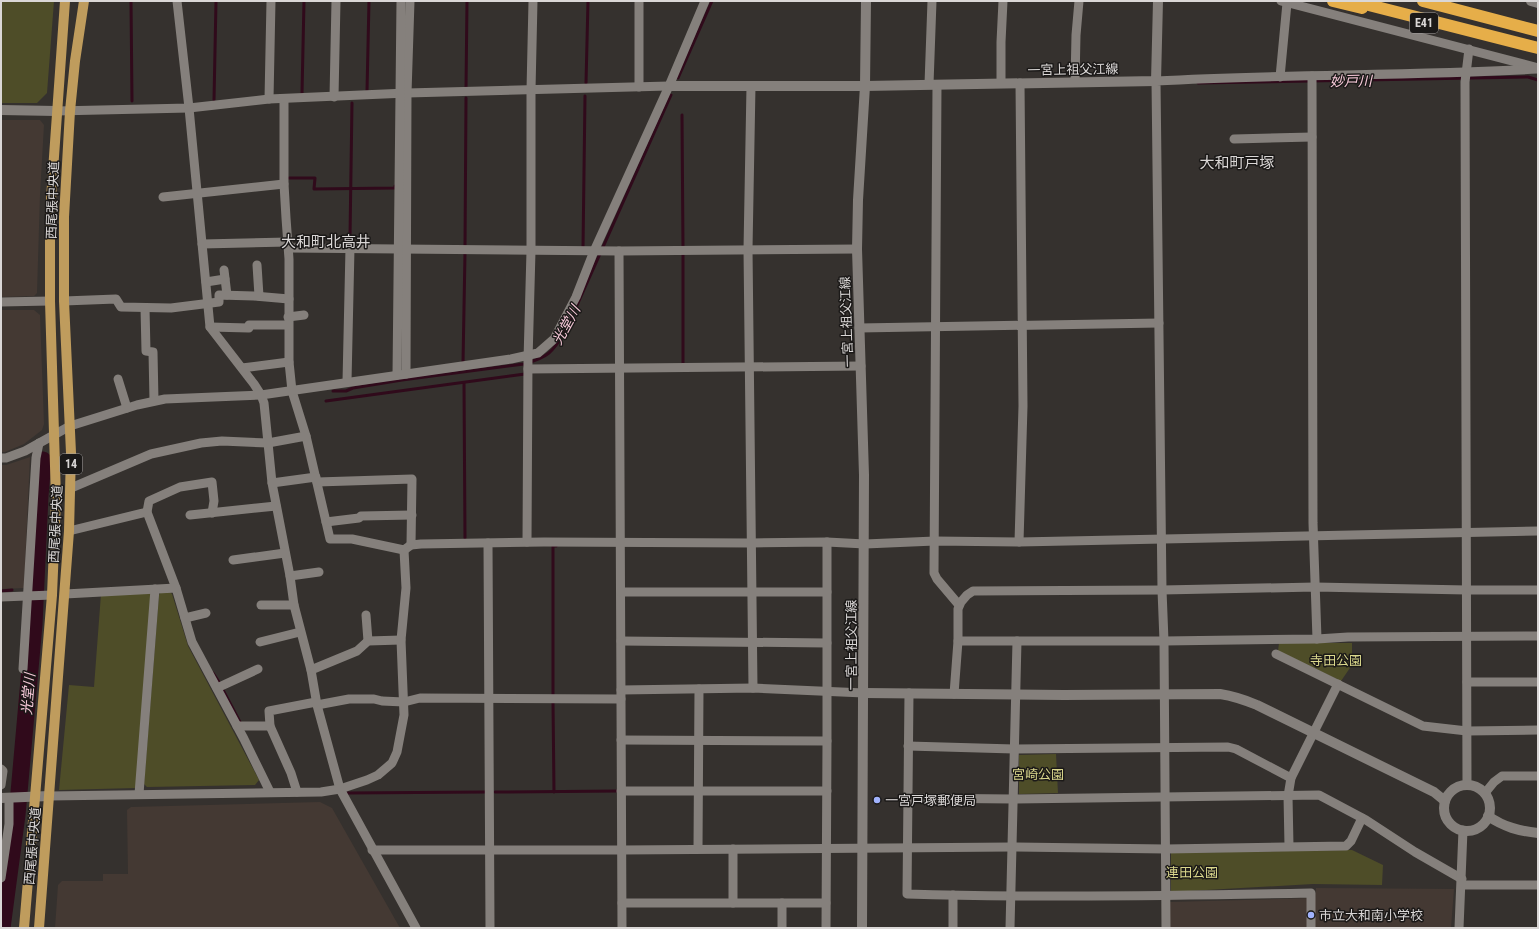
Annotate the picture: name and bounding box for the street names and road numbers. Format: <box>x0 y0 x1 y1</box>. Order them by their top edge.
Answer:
road number: E41 <box>1410 13 1438 33</box>
street label: 一宮上祖父江線 <box>1027 61 1119 78</box>
street label: 西尾張中央道 <box>44 161 61 239</box>
street label: 一宮上祖父江線 <box>837 276 856 368</box>
road number: 14 <box>60 454 82 474</box>
street label: 西尾張中央道 <box>46 485 65 563</box>
street label: 一宮上祖父江線 <box>844 599 859 691</box>
street label: 西尾張中央道 <box>22 807 43 886</box>

